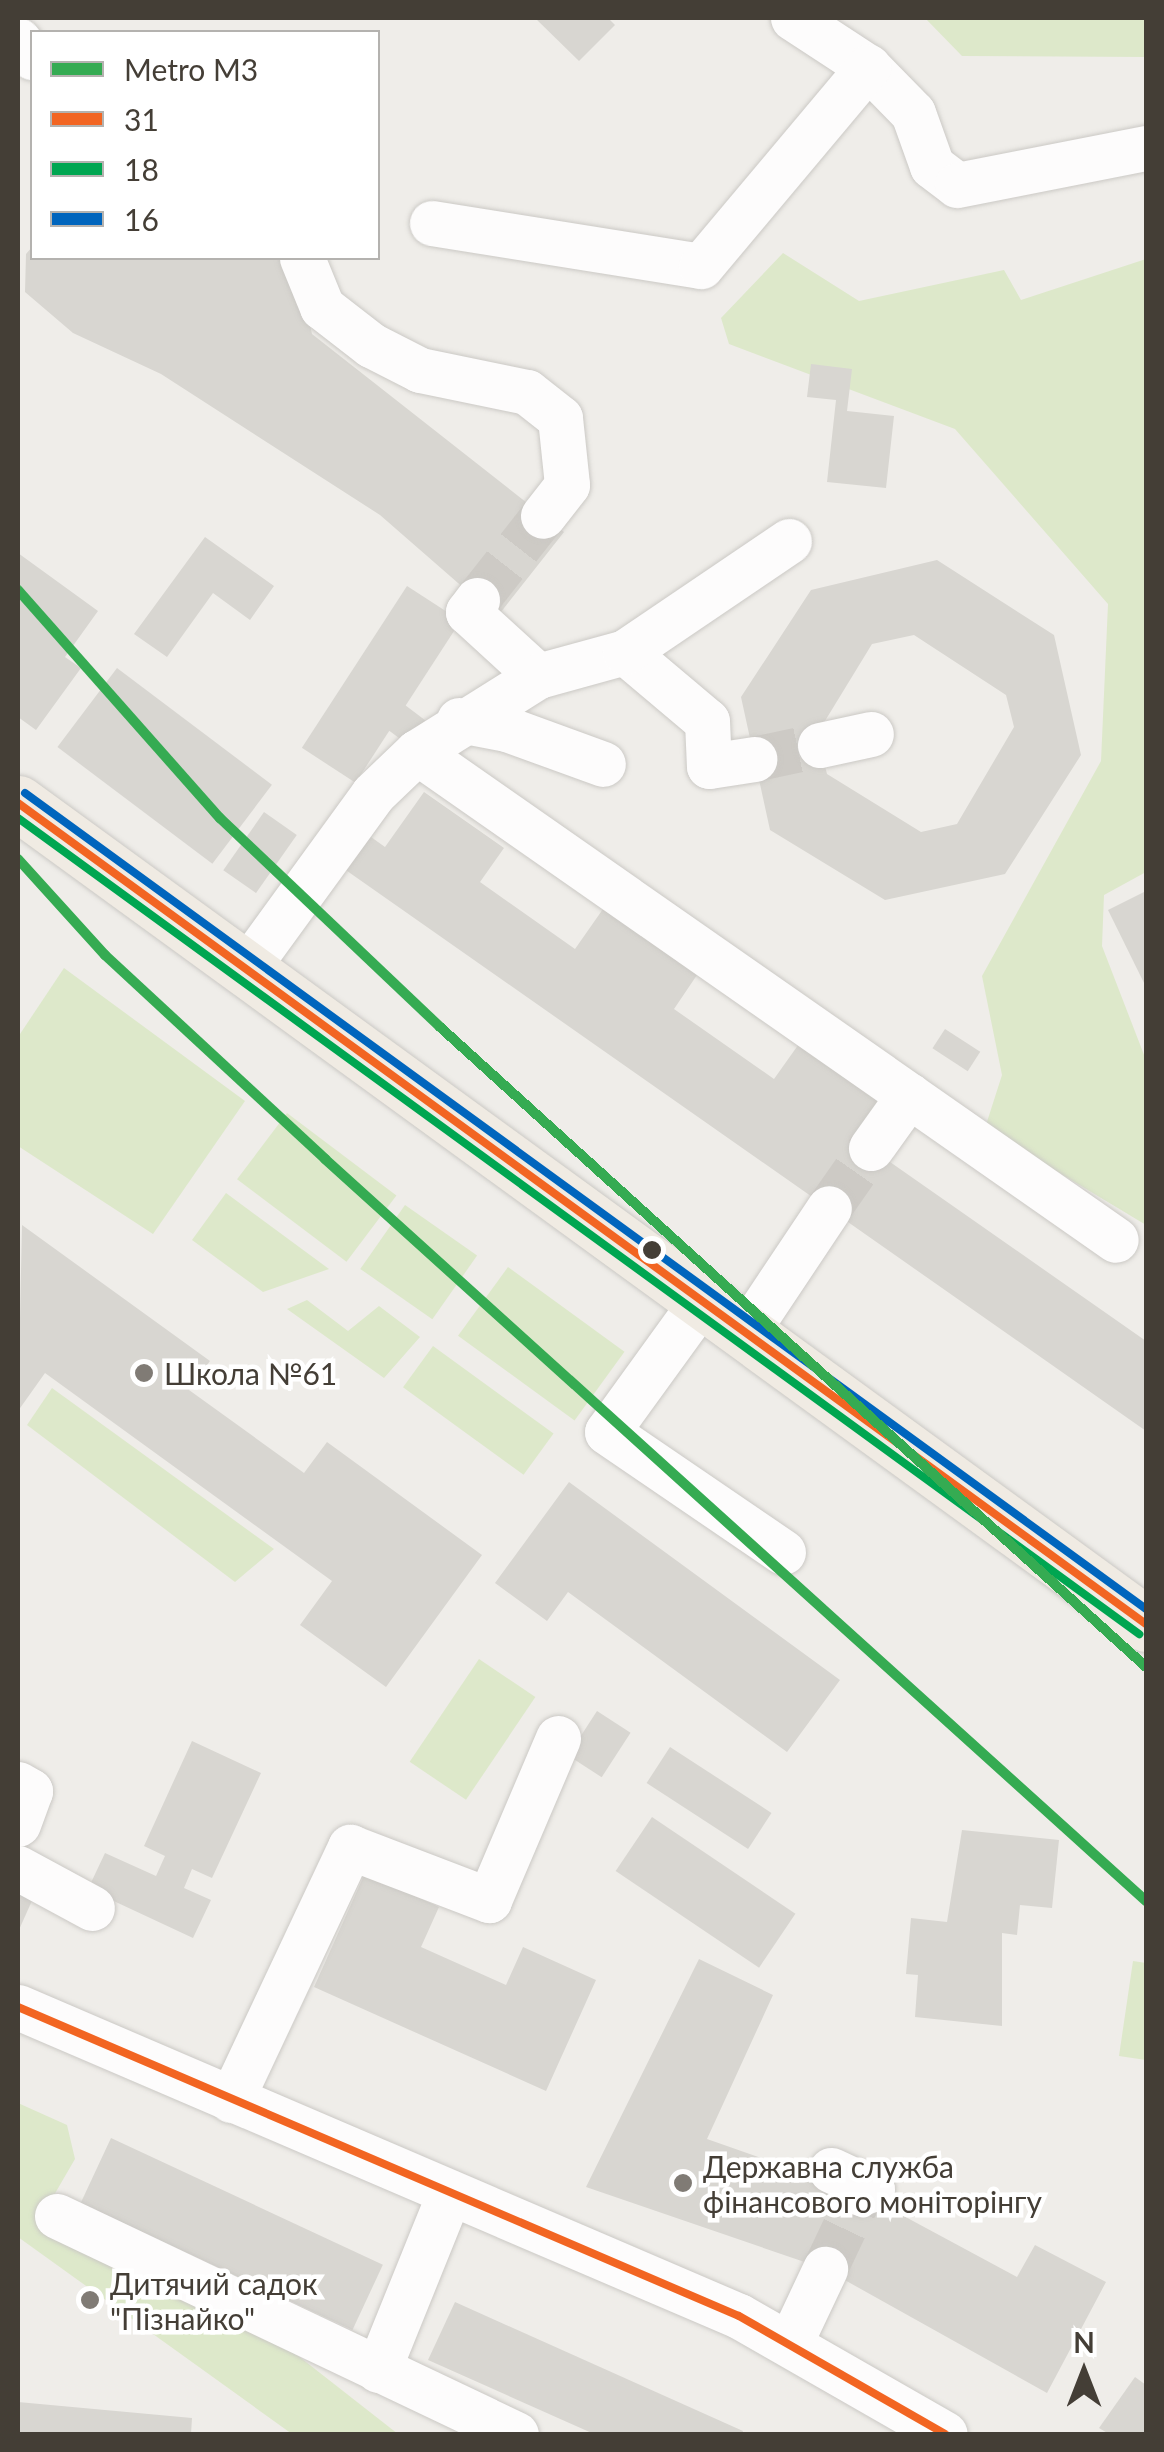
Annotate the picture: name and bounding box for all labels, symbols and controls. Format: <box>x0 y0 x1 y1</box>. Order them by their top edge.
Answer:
legend <box>30 30 380 260</box>
text: Metro M3 <box>124 51 258 87</box>
text: 31 <box>124 101 159 137</box>
text: 18 <box>124 151 159 187</box>
text: 16 <box>124 201 159 237</box>
unlabelled marker <box>642 1240 662 1260</box>
place label: Школа №61 <box>164 1355 337 1391</box>
marker: Школа №61 <box>133 1362 155 1384</box>
place label: Державна служба фінансового моніторінгу <box>703 2148 1042 2218</box>
marker: Державна служба фінансового моніторінгу <box>672 2172 694 2194</box>
place label: Дитячий садок "Пізнайко" <box>110 2265 318 2336</box>
marker: Дитячий садок "Пізнайко" <box>79 2289 101 2311</box>
north arrow <box>1034 2322 1134 2422</box>
text: N <box>1073 2325 1095 2359</box>

